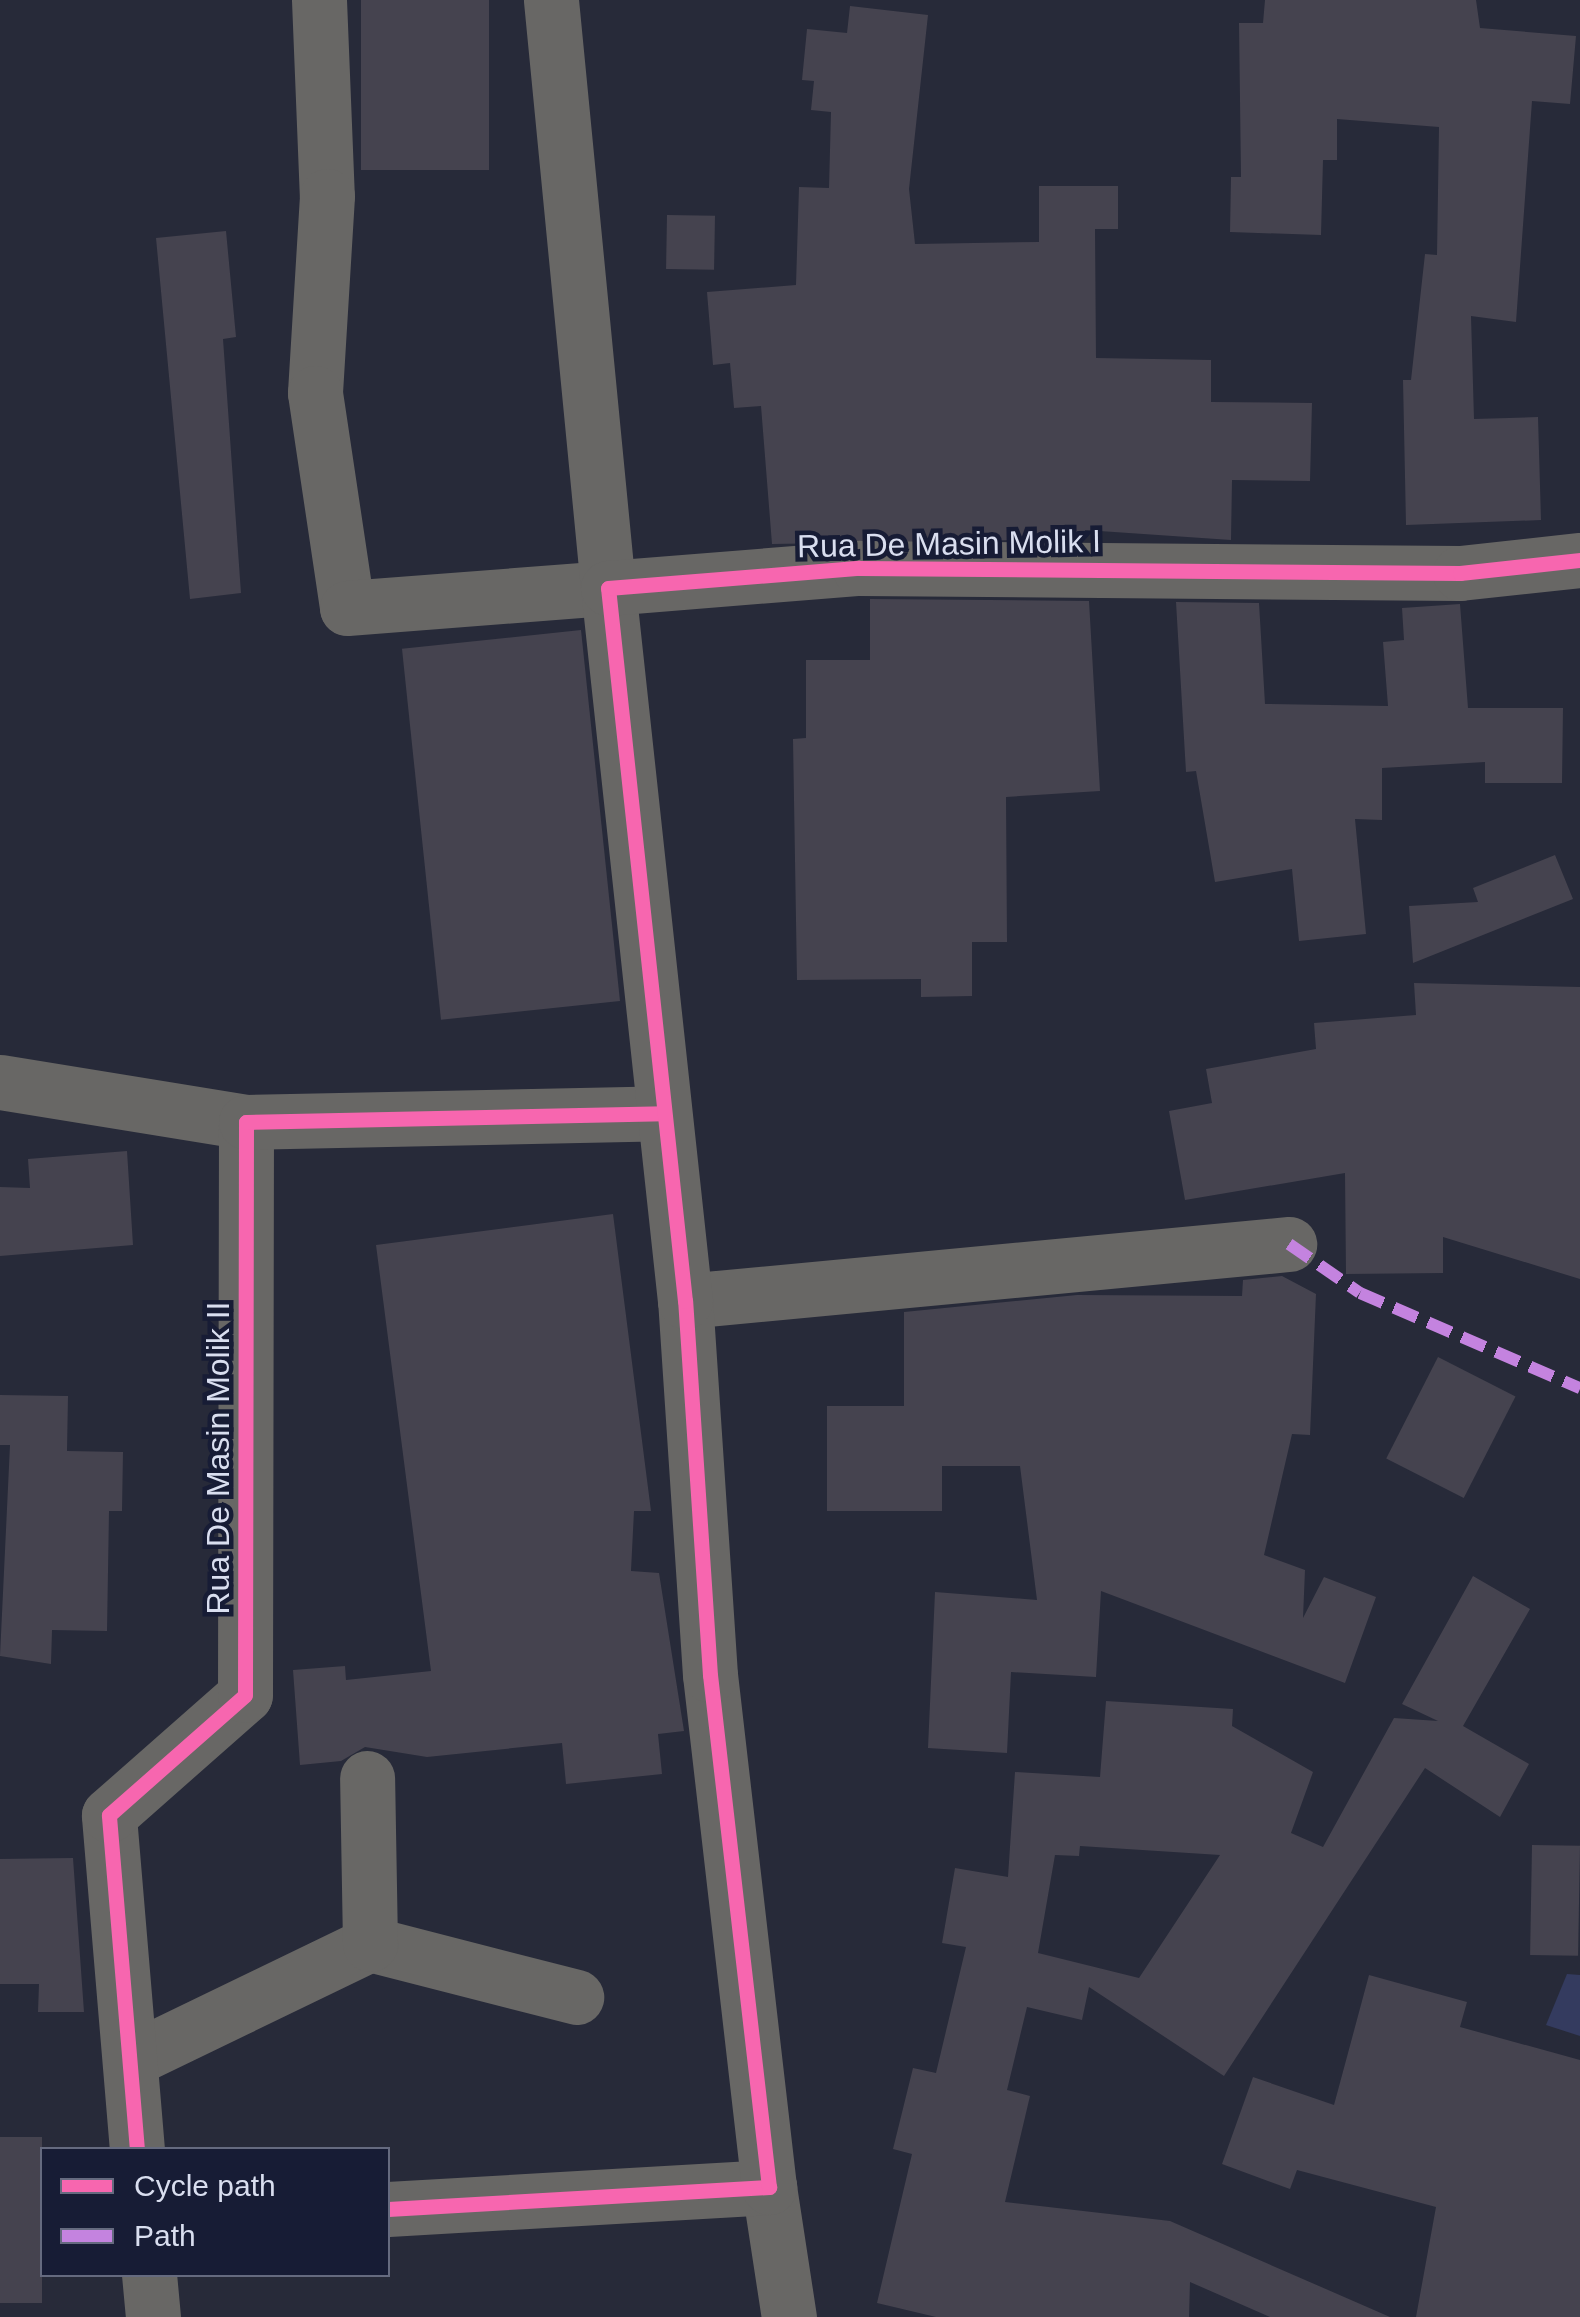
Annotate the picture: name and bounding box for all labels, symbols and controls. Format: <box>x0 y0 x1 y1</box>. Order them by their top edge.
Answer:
street label: Rua De Masin Molik I <box>797 522 1101 566</box>
street label: Rua De Masin Molik II <box>199 1302 237 1614</box>
legend <box>40 2147 390 2277</box>
text: Cycle path <box>134 2169 276 2202</box>
text: Path <box>134 2219 196 2252</box>

